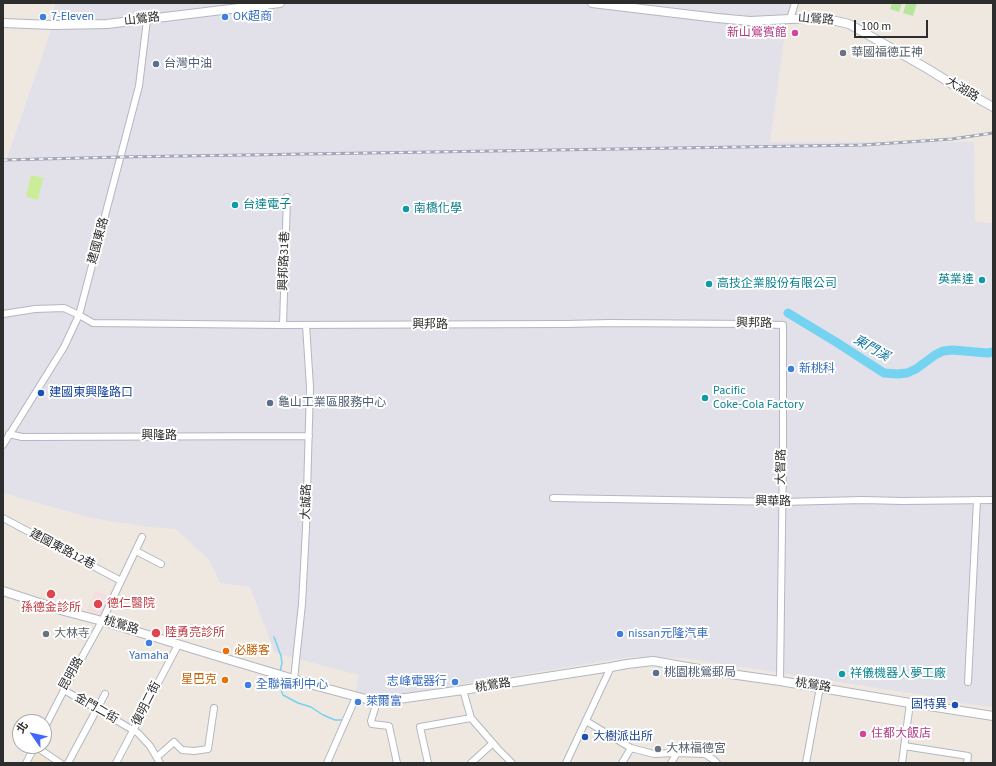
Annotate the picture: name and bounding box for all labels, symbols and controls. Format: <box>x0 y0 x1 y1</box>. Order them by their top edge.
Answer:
place label: 7-Eleven <box>51 10 94 24</box>
place label: OK超商 <box>233 10 272 24</box>
street label: 山鶯路 <box>123 11 161 29</box>
marker: 7-Eleven <box>38 12 48 22</box>
marker: OK超商 <box>220 12 230 22</box>
street label: 山鶯路 <box>798 12 834 28</box>
scale bar <box>856 12 930 38</box>
text: 100 m <box>861 18 891 35</box>
place label: 新山鶯賓館 <box>727 26 787 40</box>
marker: 新山鶯賓館 <box>790 28 800 38</box>
place label: 華國福德正神 <box>851 46 923 60</box>
marker: 華國福德正神 <box>838 48 848 58</box>
place label: 台灣中油 <box>164 57 212 71</box>
marker: 台灣中油 <box>151 59 161 69</box>
street label: 大湖路 <box>943 75 981 105</box>
place label: 台達電子 <box>243 198 291 212</box>
marker: 台達電子 <box>230 200 240 210</box>
place label: 南橋化學 <box>414 202 462 216</box>
marker: 南橋化學 <box>401 204 411 214</box>
street label: 建國東路 <box>86 216 112 266</box>
street label: 興邦路31巷 <box>277 231 293 291</box>
place label: 英業達 <box>938 273 974 287</box>
marker: 英業達 <box>977 275 987 285</box>
place label: 高技企業股份有限公司 <box>717 277 837 291</box>
marker: 高技企業股份有限公司 <box>704 279 714 289</box>
street label: 興邦路 <box>736 316 772 332</box>
street label: 興邦路 <box>412 318 448 332</box>
water label: 東門溪 <box>850 332 892 366</box>
place label: 新桃科 <box>799 362 835 376</box>
marker: 新桃科 <box>786 364 796 374</box>
place label: Pacific Coke-Cola Factory <box>713 384 804 412</box>
place label: 建國東興隆路口 <box>49 386 133 400</box>
marker: 建國東興隆路口 <box>36 388 46 398</box>
marker: Pacific Coke-Cola Factory <box>700 393 710 403</box>
place label: 龜山工業區服務中心 <box>278 396 386 410</box>
marker: 龜山工業區服務中心 <box>265 398 275 408</box>
street label: 興隆路 <box>141 429 177 443</box>
street label: 大智路 <box>774 449 790 485</box>
street label: 大誠路 <box>299 484 315 520</box>
street label: 興華路 <box>755 495 791 509</box>
street label: 建國東路12巷 <box>27 527 97 573</box>
marker: 孫德金診所 <box>45 588 57 600</box>
place label: 德仁醫院 <box>107 597 155 611</box>
marker: 德仁醫院 <box>92 598 104 610</box>
place label: 孫德金診所 <box>21 601 81 615</box>
street label: 桃鶯路 <box>102 614 140 638</box>
place label: 陸勇亮診所 <box>165 626 225 640</box>
place label: 大林寺 <box>54 627 90 641</box>
marker: 陸勇亮診所 <box>150 627 162 639</box>
place label: nissan元隆汽車 <box>628 627 708 641</box>
marker: 大林寺 <box>41 629 51 639</box>
marker: nissan元隆汽車 <box>615 629 625 639</box>
marker: Yamaha <box>144 638 154 648</box>
place label: 必勝客 <box>234 644 270 658</box>
marker: 必勝客 <box>221 646 231 656</box>
place label: Yamaha <box>129 649 169 663</box>
street label: 昆明路 <box>57 655 87 693</box>
place label: 桃園桃鶯郵局 <box>664 666 736 680</box>
place label: 祥儀機器人夢工廠 <box>850 667 946 681</box>
marker: 桃園桃鶯郵局 <box>651 668 661 678</box>
marker: 祥儀機器人夢工廠 <box>837 669 847 679</box>
place label: 星巴克 <box>181 673 217 687</box>
marker: 星巴克 <box>220 675 230 685</box>
place label: 志峰電器行 <box>387 675 447 689</box>
street label: 桃鶯路 <box>474 676 512 696</box>
street label: 桃鶯路 <box>794 676 832 696</box>
marker: 志峰電器行 <box>450 677 460 687</box>
place label: 全聯福利中心 <box>256 678 328 692</box>
street label: 復明二街 <box>130 679 164 729</box>
marker: 全聯福利中心 <box>243 680 253 690</box>
street label: 金門二街 <box>72 691 120 727</box>
place label: 萊爾富 <box>366 695 402 709</box>
marker: 萊爾富 <box>353 697 363 707</box>
place label: 固特異 <box>911 698 947 712</box>
marker: 固特異 <box>950 700 960 710</box>
north arrow <box>12 714 52 754</box>
text: 北 <box>13 719 32 736</box>
place label: 住都大飯店 <box>871 727 931 741</box>
marker: 住都大飯店 <box>858 729 868 739</box>
place label: 大樹派出所 <box>593 730 653 744</box>
marker: 大樹派出所 <box>580 732 590 742</box>
place label: 大林福德宮 <box>666 742 726 756</box>
marker: 大林福德宮 <box>653 744 663 754</box>

